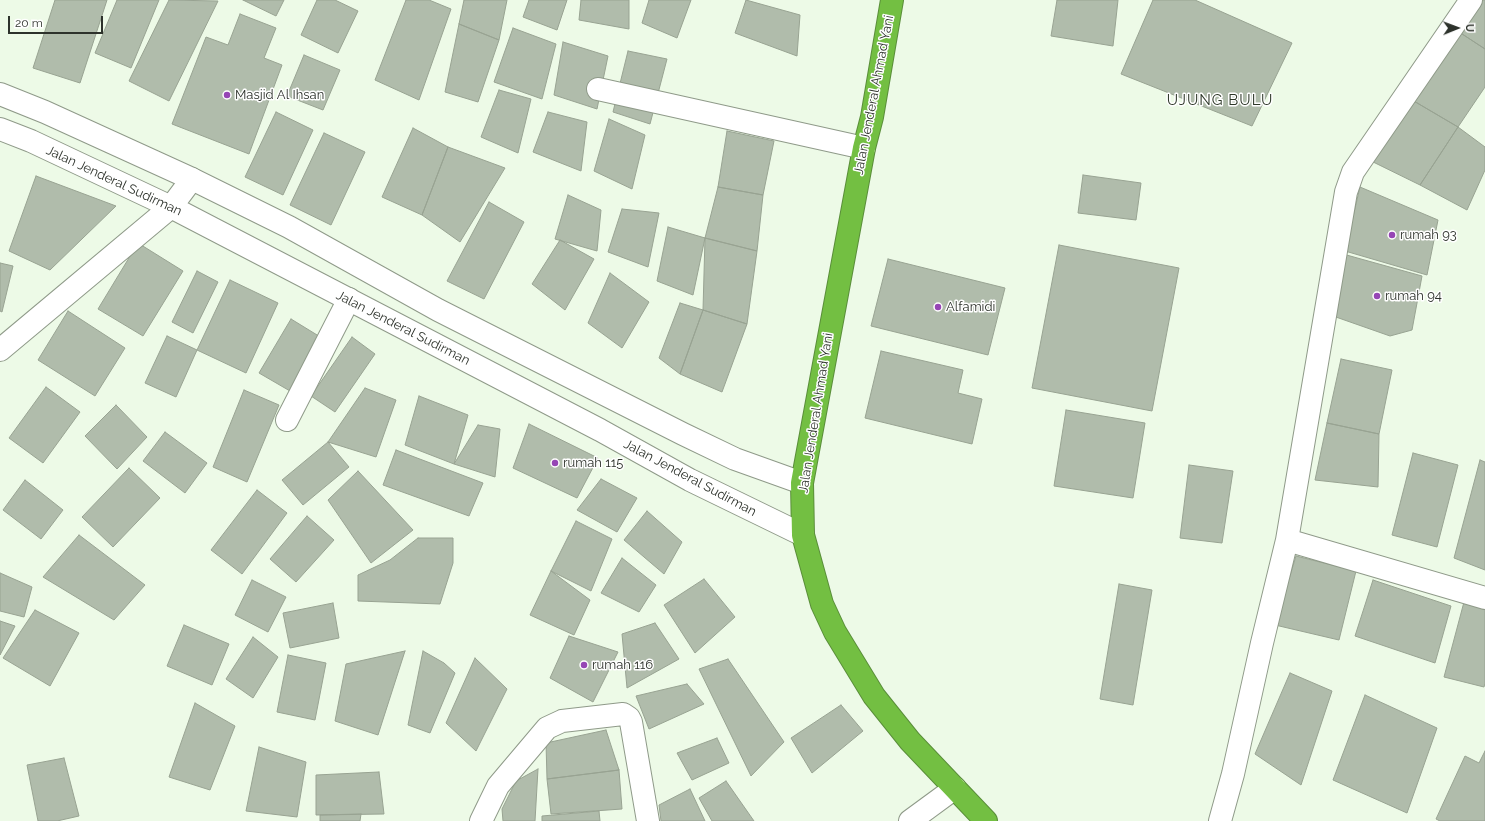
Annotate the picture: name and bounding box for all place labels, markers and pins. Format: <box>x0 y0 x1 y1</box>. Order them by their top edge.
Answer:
place label: Masjid Al Ihsan <box>235 87 324 103</box>
marker: Masjid Al Ihsan <box>222 90 232 100</box>
place label: rumah 93 <box>1400 227 1457 243</box>
marker: rumah 93 <box>1387 230 1397 240</box>
place label: rumah 94 <box>1385 288 1442 304</box>
marker: rumah 94 <box>1372 291 1382 301</box>
place label: Alfamidi <box>946 299 995 315</box>
marker: Alfamidi <box>933 302 943 312</box>
place label: rumah 115 <box>563 455 623 471</box>
marker: rumah 115 <box>550 458 560 468</box>
place label: rumah 116 <box>592 657 653 673</box>
marker: rumah 116 <box>579 660 589 670</box>

